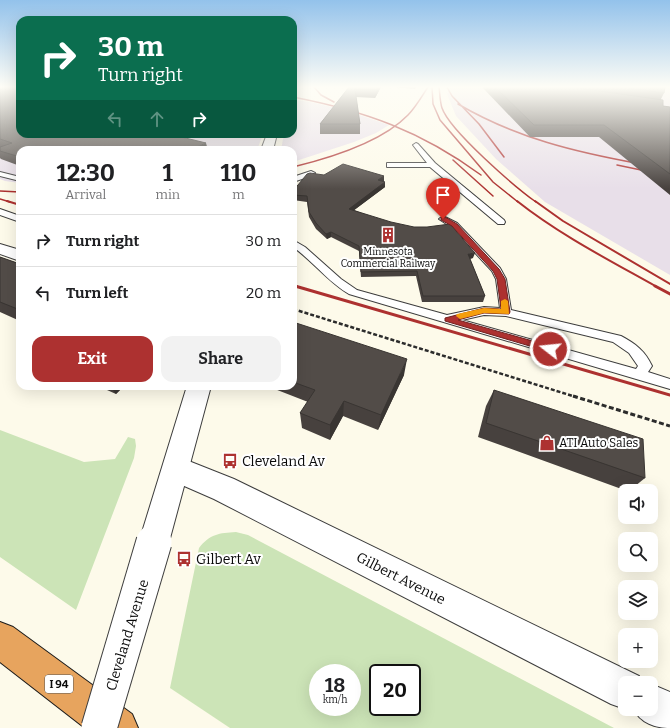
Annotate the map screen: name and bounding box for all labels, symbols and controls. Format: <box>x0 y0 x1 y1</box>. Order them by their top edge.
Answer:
text: 30 m <box>98 30 164 63</box>
icon: right <box>32 32 84 84</box>
text: Turn right <box>98 64 183 86</box>
icon: left <box>104 108 126 130</box>
icon: ahead <box>146 108 168 130</box>
icon: right <box>188 108 210 130</box>
text: 12:30 <box>56 159 115 187</box>
text: 1 <box>163 159 173 187</box>
text: 110 <box>221 159 257 187</box>
pin <box>426 178 460 219</box>
icon: arrive <box>432 184 454 206</box>
text: Arrival <box>65 187 106 202</box>
text: min <box>156 187 180 202</box>
text: m <box>232 187 245 202</box>
building icon: Minnesota Commercial Railway <box>379 226 397 244</box>
icon: right <box>32 230 54 252</box>
text: Turn right <box>66 232 139 250</box>
text: 30 m <box>246 232 281 250</box>
place label: Minnesota Commercial Railway <box>341 246 436 270</box>
icon: left <box>32 282 54 304</box>
text: Turn left <box>66 284 128 302</box>
text: 20 m <box>246 284 281 302</box>
position arrow <box>529 328 571 370</box>
button: Exit <box>32 336 153 382</box>
button: Share <box>161 336 281 382</box>
shop icon: ATI Auto Sales <box>538 434 556 452</box>
place label: ATI Auto Sales <box>559 436 638 450</box>
bus stop icon: Cleveland Av <box>221 452 239 470</box>
place label: Cleveland Av <box>242 453 326 470</box>
map controls <box>618 484 658 716</box>
button: sound <box>618 484 658 524</box>
button: search <box>618 532 658 572</box>
street label: Gilbert Avenue <box>353 549 448 608</box>
bus stop icon: Gilbert Av <box>175 550 193 568</box>
place label: Gilbert Av <box>196 551 262 568</box>
street label: Cleveland Avenue <box>102 577 152 693</box>
button: layers <box>618 580 658 620</box>
button: + <box>618 628 658 668</box>
speed limit sign: 20 <box>369 664 421 716</box>
text: 18 <box>325 673 345 697</box>
road number: I 94 <box>45 675 73 693</box>
button: − <box>618 676 658 716</box>
text: km/h <box>323 694 347 706</box>

